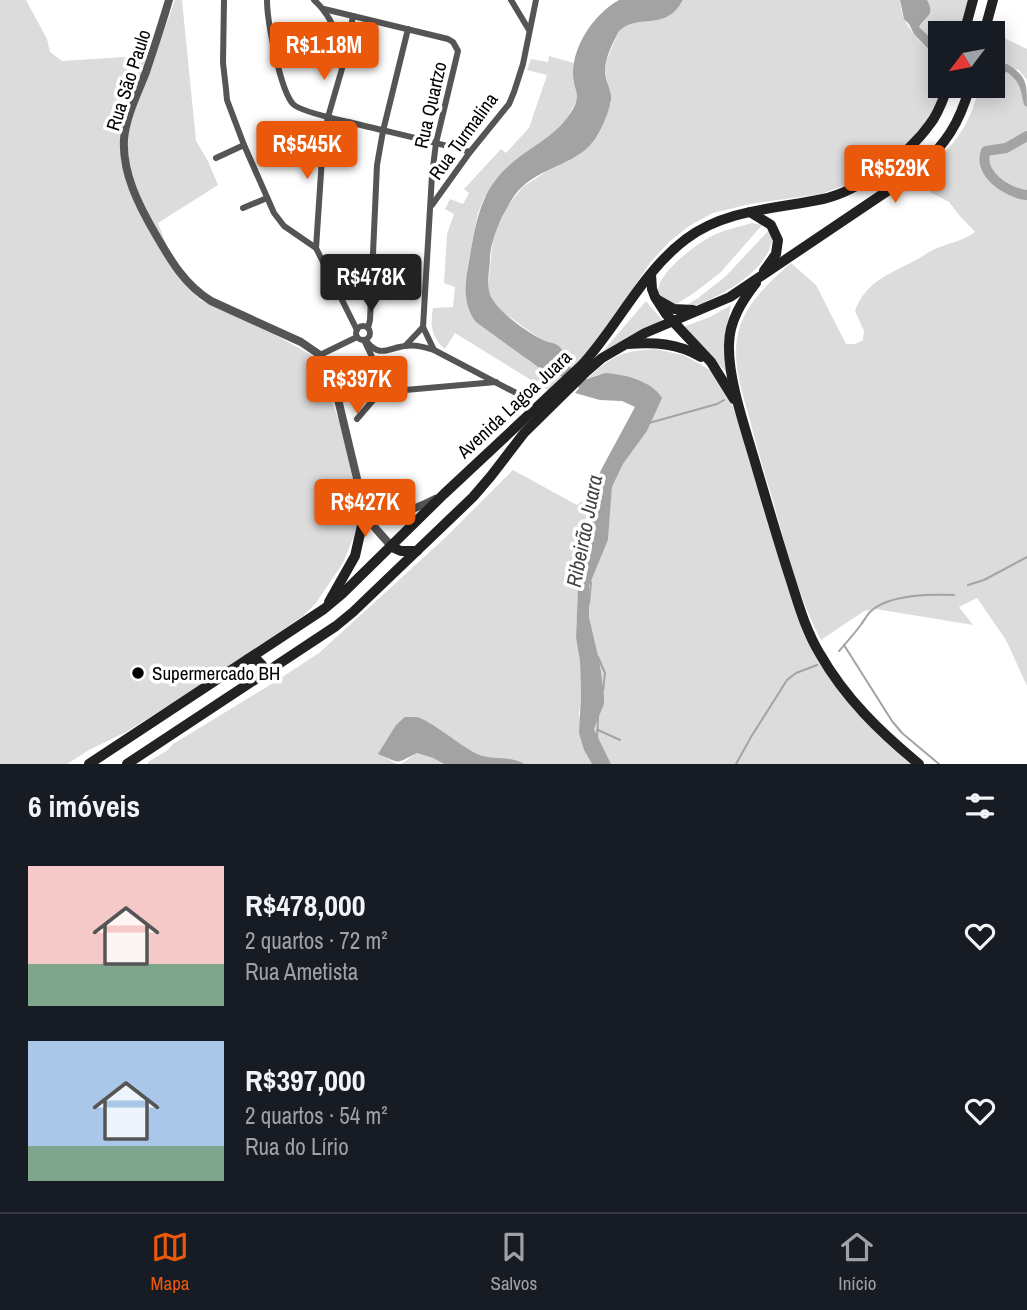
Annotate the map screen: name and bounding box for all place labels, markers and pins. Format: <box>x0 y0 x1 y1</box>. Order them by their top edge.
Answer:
pin: R$1.18M <box>259 22 389 82</box>
pin: R$545K <box>250 122 364 181</box>
pin: R$529K <box>838 146 952 205</box>
pin: R$478K <box>314 254 428 314</box>
pin: R$397K <box>300 356 414 416</box>
pin: R$427K <box>308 480 422 539</box>
place label: Supermercado BH <box>152 660 280 686</box>
marker: Supermercado BH <box>130 665 146 681</box>

